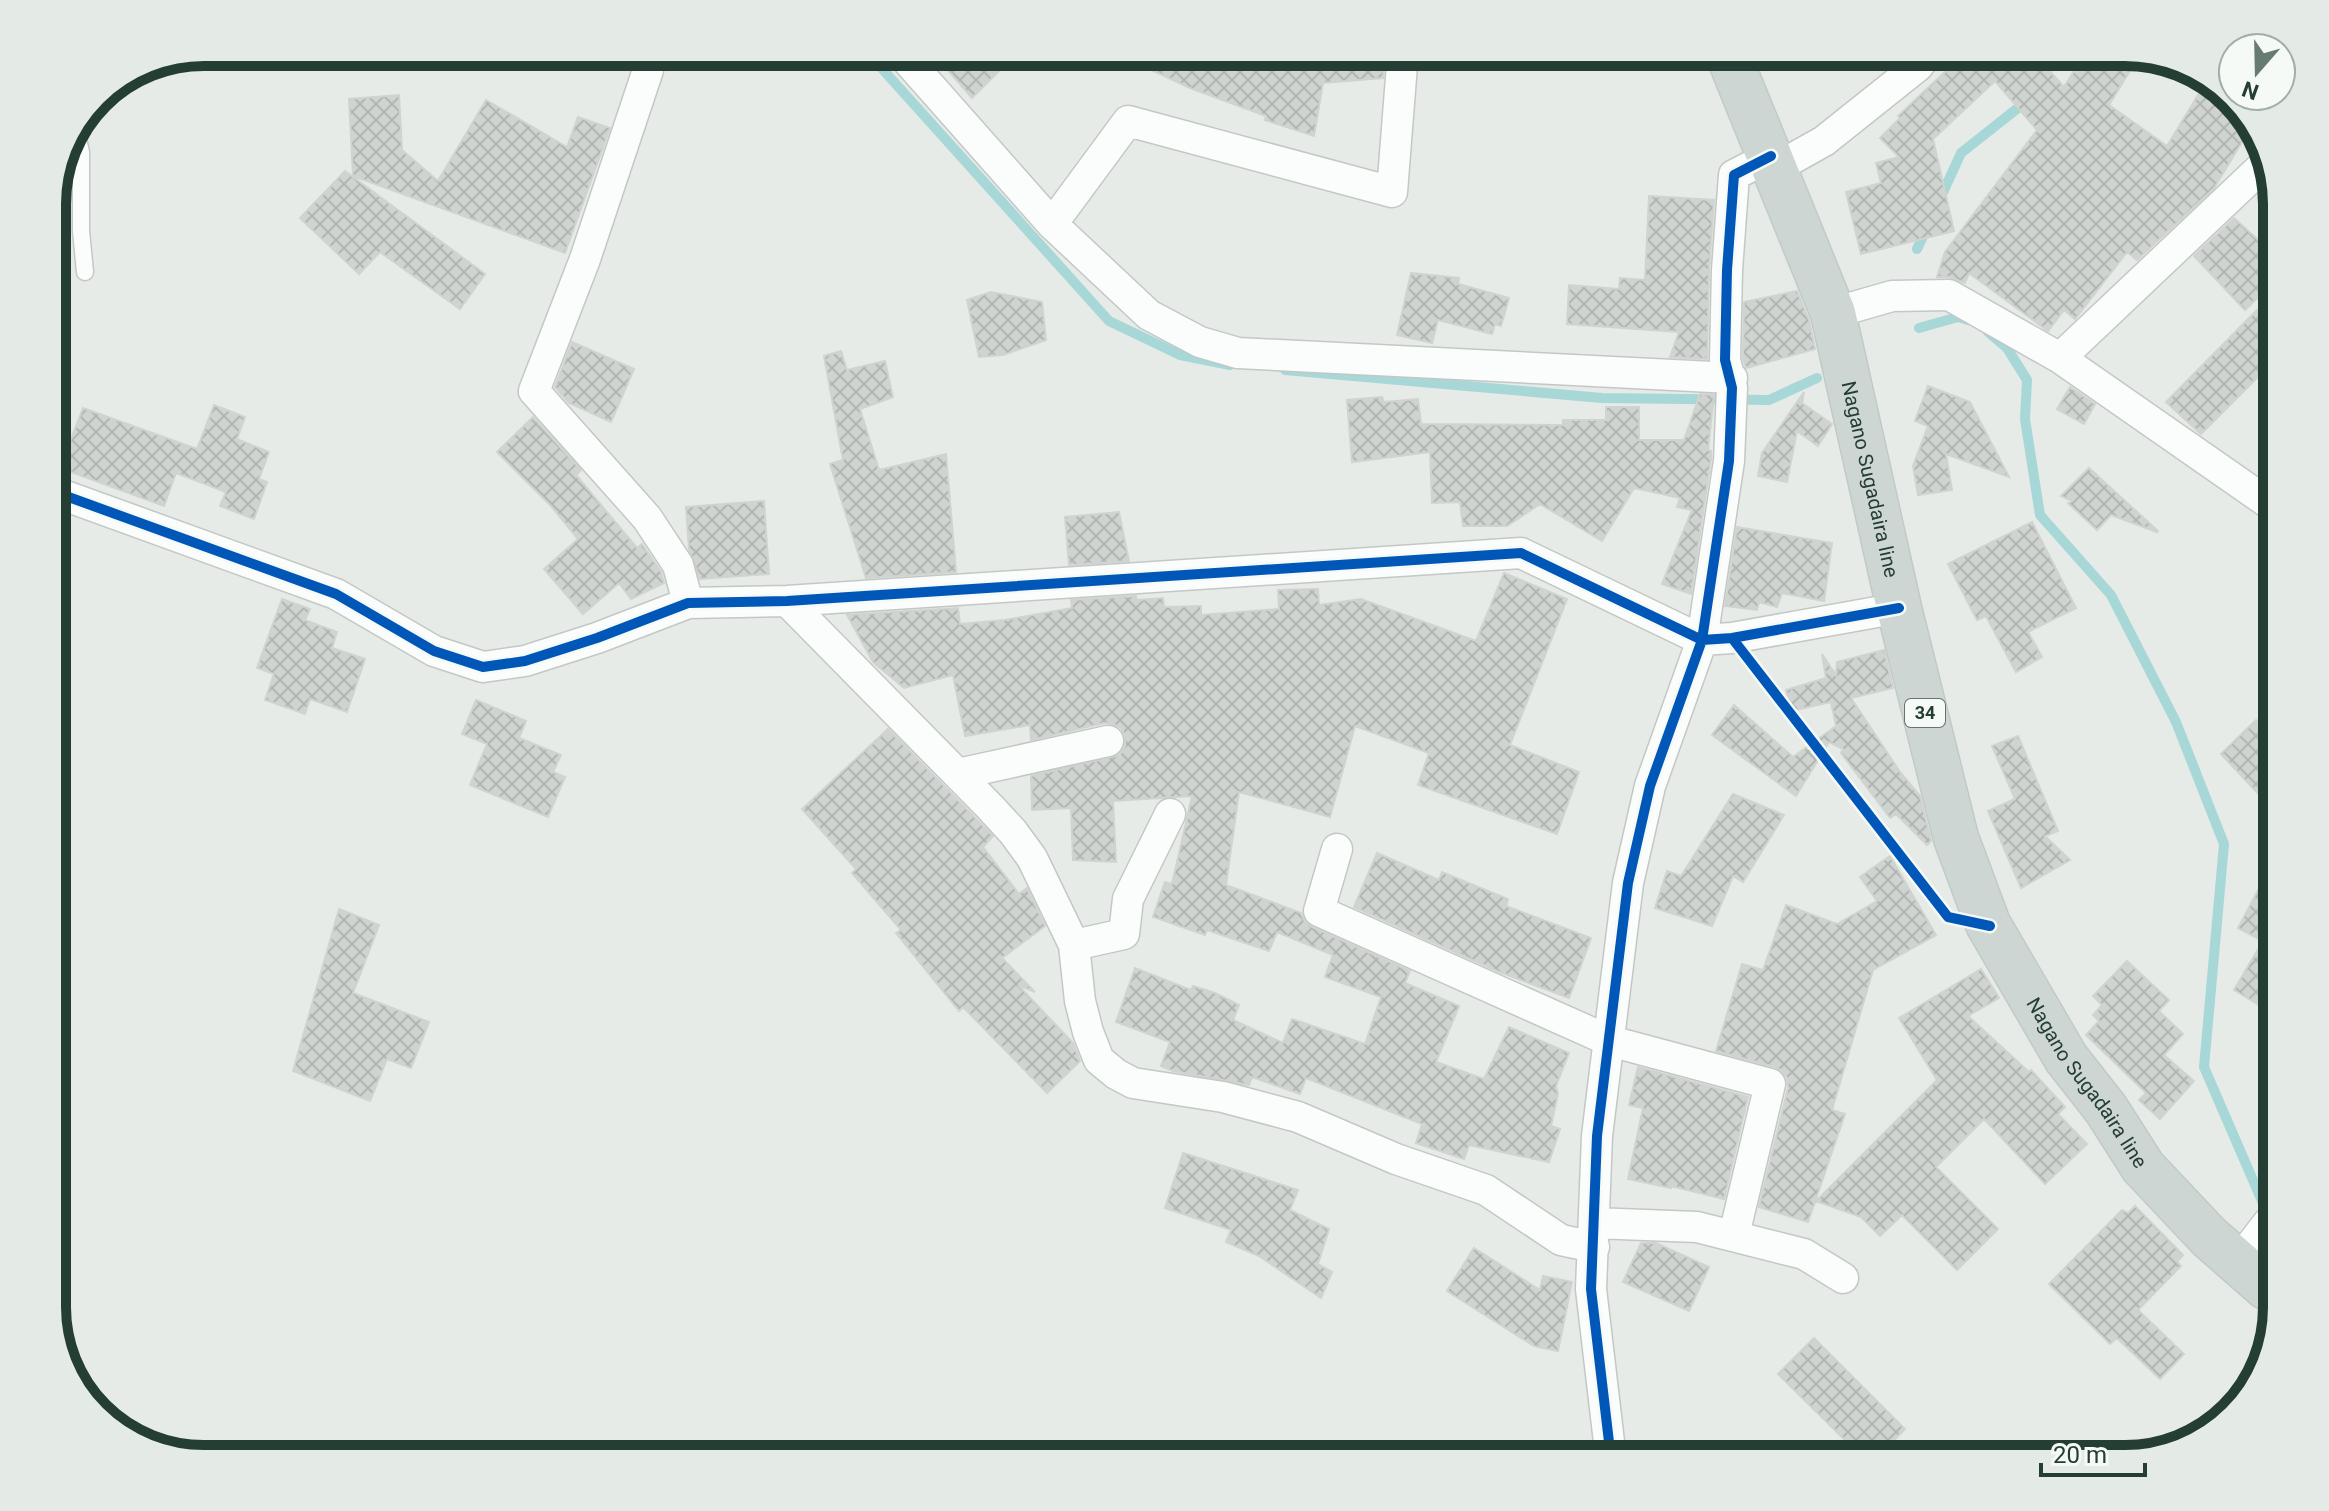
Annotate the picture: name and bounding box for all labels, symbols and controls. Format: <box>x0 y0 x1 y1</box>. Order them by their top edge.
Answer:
north arrow <box>2217 32 2297 112</box>
text: N <box>2239 76 2262 105</box>
street label: Nagano Sugadaira line <box>1837 379 1904 580</box>
road number: 34 <box>1905 699 1945 727</box>
street label: Nagano Sugadaira line <box>2021 993 2152 1172</box>
scale bar <box>2041 1427 2145 1477</box>
text: 20 m <box>2053 1441 2107 1469</box>

